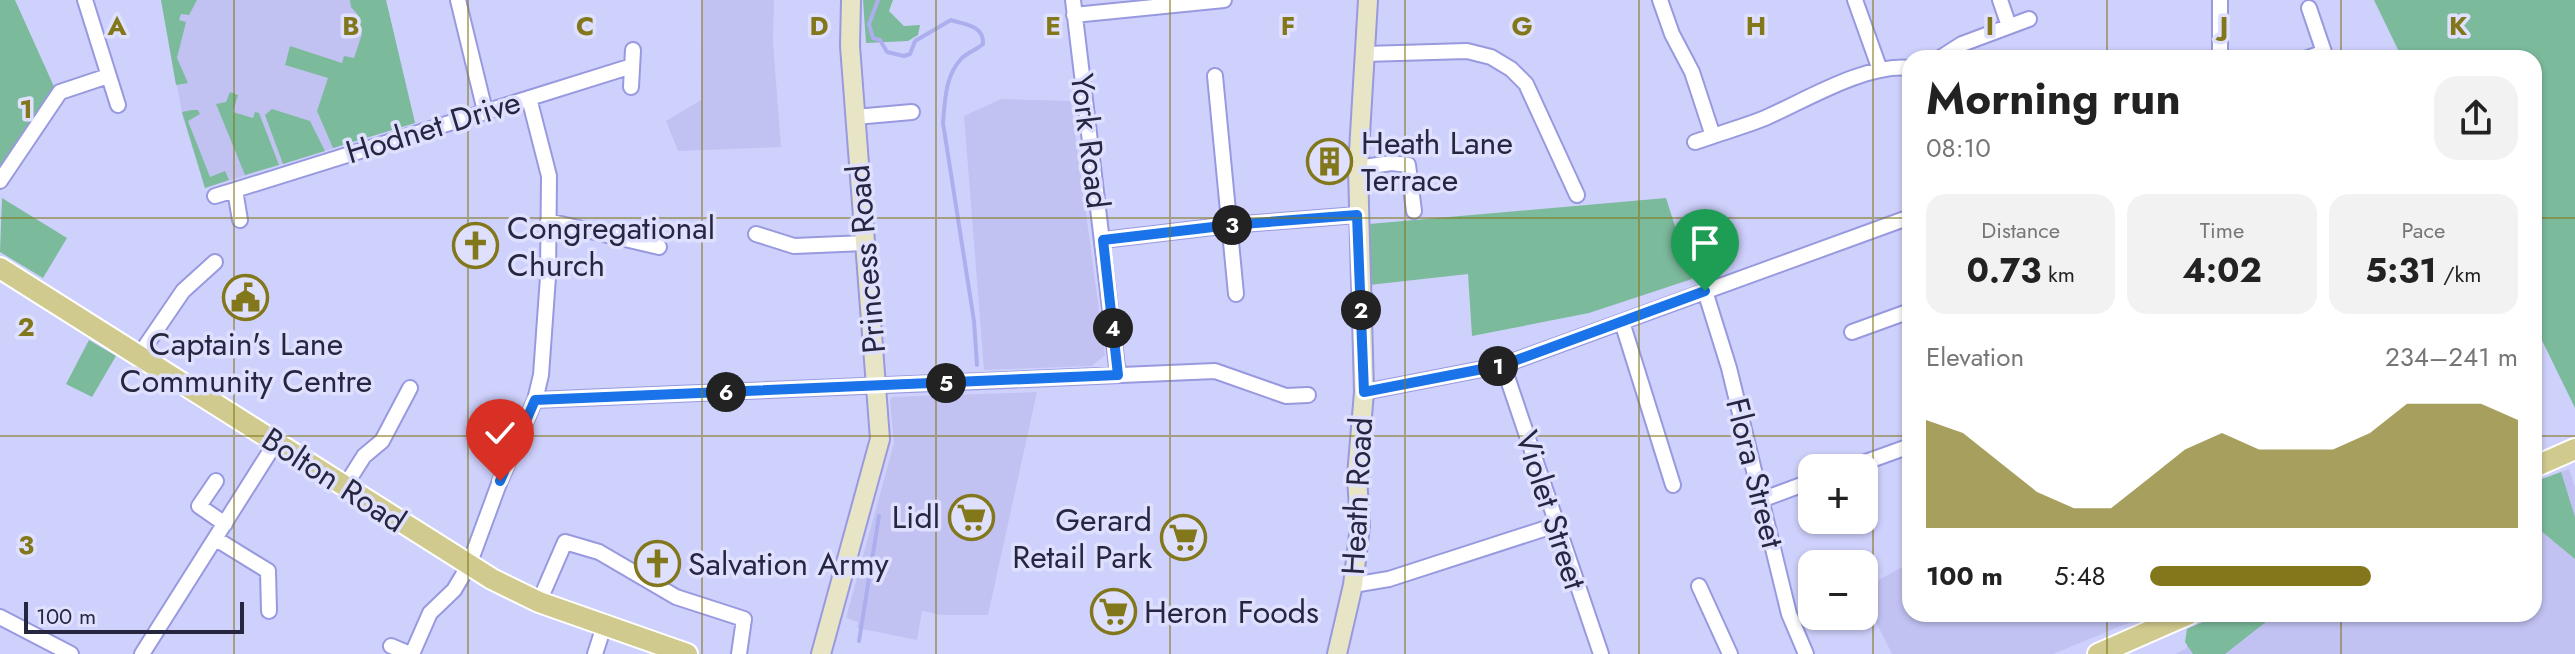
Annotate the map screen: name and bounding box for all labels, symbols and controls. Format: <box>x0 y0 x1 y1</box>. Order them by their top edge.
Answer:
text: A <box>106 7 127 45</box>
text: B <box>342 7 360 45</box>
text: C <box>576 7 594 45</box>
text: D <box>809 7 829 45</box>
text: E <box>1045 7 1061 45</box>
text: F <box>1281 7 1295 45</box>
text: G <box>1511 7 1533 45</box>
text: H <box>1746 7 1766 45</box>
text: I <box>1986 7 1994 45</box>
text: J <box>2215 7 2228 45</box>
text: K <box>2449 7 2468 45</box>
text: Morning run <box>1926 67 2181 131</box>
street label: York Road <box>1059 71 1121 211</box>
button: share <box>2434 76 2518 160</box>
street label: Hodnet Drive <box>340 79 526 175</box>
text: 1 <box>19 90 33 128</box>
place label: Heath Lane Terrace <box>1361 120 1513 203</box>
text: 08:10 <box>1926 129 1991 167</box>
building icon: Heath Lane Terrace <box>1306 137 1354 185</box>
street label: Princess Road <box>835 163 897 355</box>
place label: Congregational Church <box>507 205 715 288</box>
pin: 3 <box>1212 205 1252 245</box>
text: 3 <box>1225 209 1239 241</box>
pin <box>1671 209 1739 291</box>
text: Distance <box>1981 214 2060 246</box>
text: Time <box>2200 214 2244 246</box>
text: Pace <box>2401 214 2445 246</box>
icon: arrive <box>1683 221 1727 265</box>
church icon: Congregational Church <box>452 222 500 270</box>
text: 0.73 <box>1966 246 2041 295</box>
text: 4:02 <box>2182 246 2262 295</box>
text: 5:31 <box>2365 246 2437 295</box>
text: km <box>2041 258 2075 290</box>
text: /km <box>2437 258 2481 290</box>
public building icon: Captain's Lane Community Centre <box>222 273 270 321</box>
pin: 2 <box>1341 290 1381 330</box>
text: 2 <box>1354 294 1368 326</box>
text: 2 <box>17 308 35 346</box>
pin: 4 <box>1093 308 1133 348</box>
text: 4 <box>1105 312 1121 344</box>
place label: Captain's Lane Community Centre <box>120 321 372 404</box>
text: Elevation <box>1926 338 2024 376</box>
text: 234–241 m <box>2385 338 2518 376</box>
pin: 1 <box>1478 346 1518 386</box>
text: 1 <box>1492 350 1504 382</box>
pin: 5 <box>926 363 966 403</box>
text: 5 <box>939 367 953 399</box>
pin: 6 <box>706 372 746 412</box>
text: 6 <box>719 376 733 408</box>
street label: Flora Street <box>1714 393 1796 553</box>
pin <box>466 399 534 481</box>
icon: check <box>478 411 522 455</box>
street label: Bolton Road <box>253 416 415 544</box>
street label: Heath Road <box>1330 416 1384 576</box>
street label: Violet Street <box>1504 425 1598 596</box>
map controls <box>1798 454 1878 630</box>
button: + <box>1798 454 1878 534</box>
supermarket icon: Lidl <box>947 493 995 541</box>
place label: Lidl <box>892 494 940 540</box>
place label: Gerard Retail Park <box>1012 497 1153 580</box>
supermarket icon: Gerard Retail Park <box>1159 514 1207 562</box>
text: 3 <box>18 526 34 564</box>
church icon: Salvation Army <box>633 540 681 588</box>
place label: Salvation Army <box>688 541 890 587</box>
button: − <box>1798 550 1878 630</box>
text: 100 m <box>1926 557 2003 595</box>
text: 5:48 <box>2054 557 2106 595</box>
supermarket icon: Heron Foods <box>1089 588 1137 636</box>
place label: Heron Foods <box>1144 589 1319 635</box>
scale bar <box>24 598 244 634</box>
text: 100 m <box>36 600 96 632</box>

